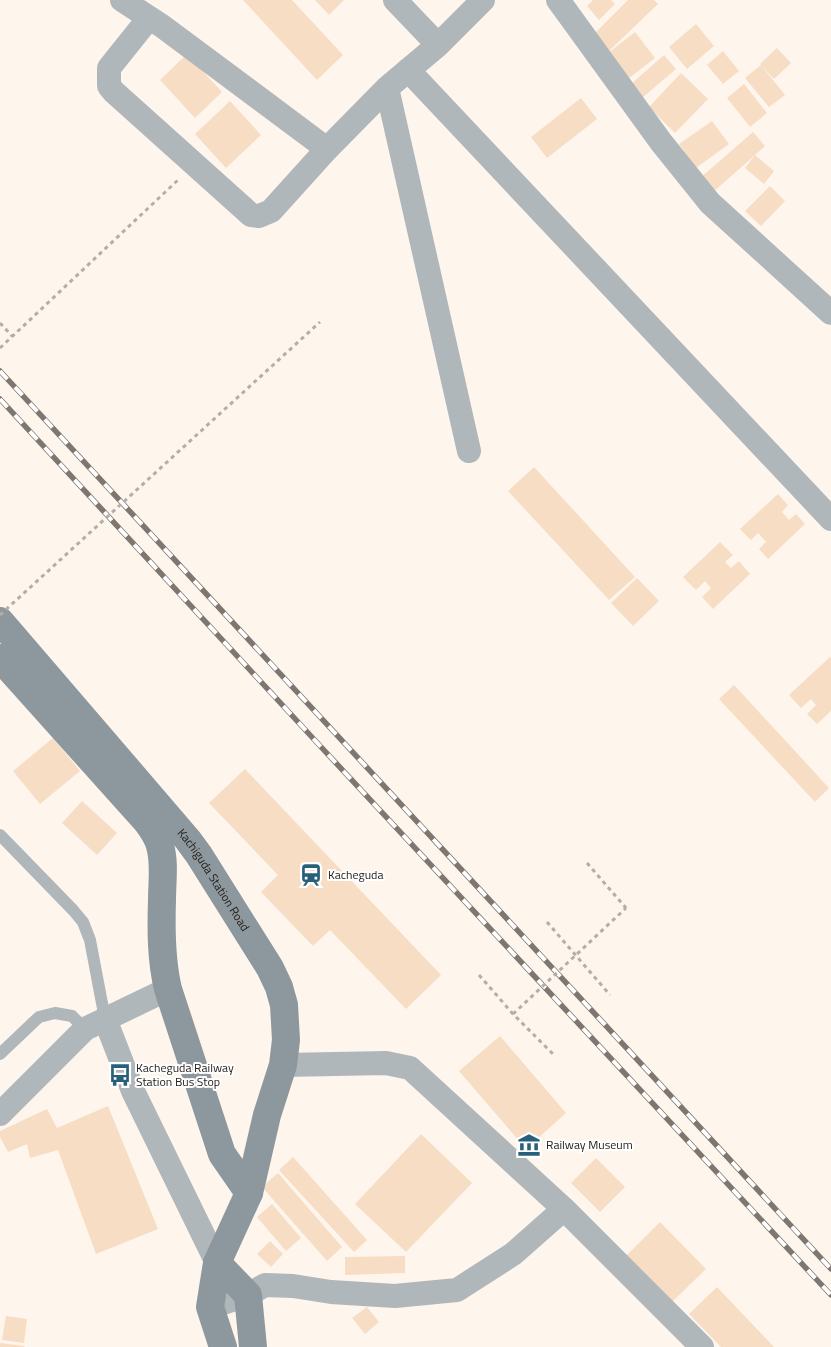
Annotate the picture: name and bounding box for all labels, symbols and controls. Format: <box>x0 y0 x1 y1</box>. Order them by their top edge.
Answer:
street label: Kachiguda Station Road <box>173 824 255 935</box>
station icon: Kacheguda <box>298 862 324 888</box>
place label: Kacheguda <box>328 865 383 884</box>
place label: Kacheguda Railway Station Bus Stop <box>136 1058 234 1091</box>
bus stop icon: Kacheguda Railway Station Bus Stop <box>107 1062 133 1088</box>
museum icon: Railway Museum <box>516 1132 542 1158</box>
place label: Railway Museum <box>546 1135 633 1154</box>

